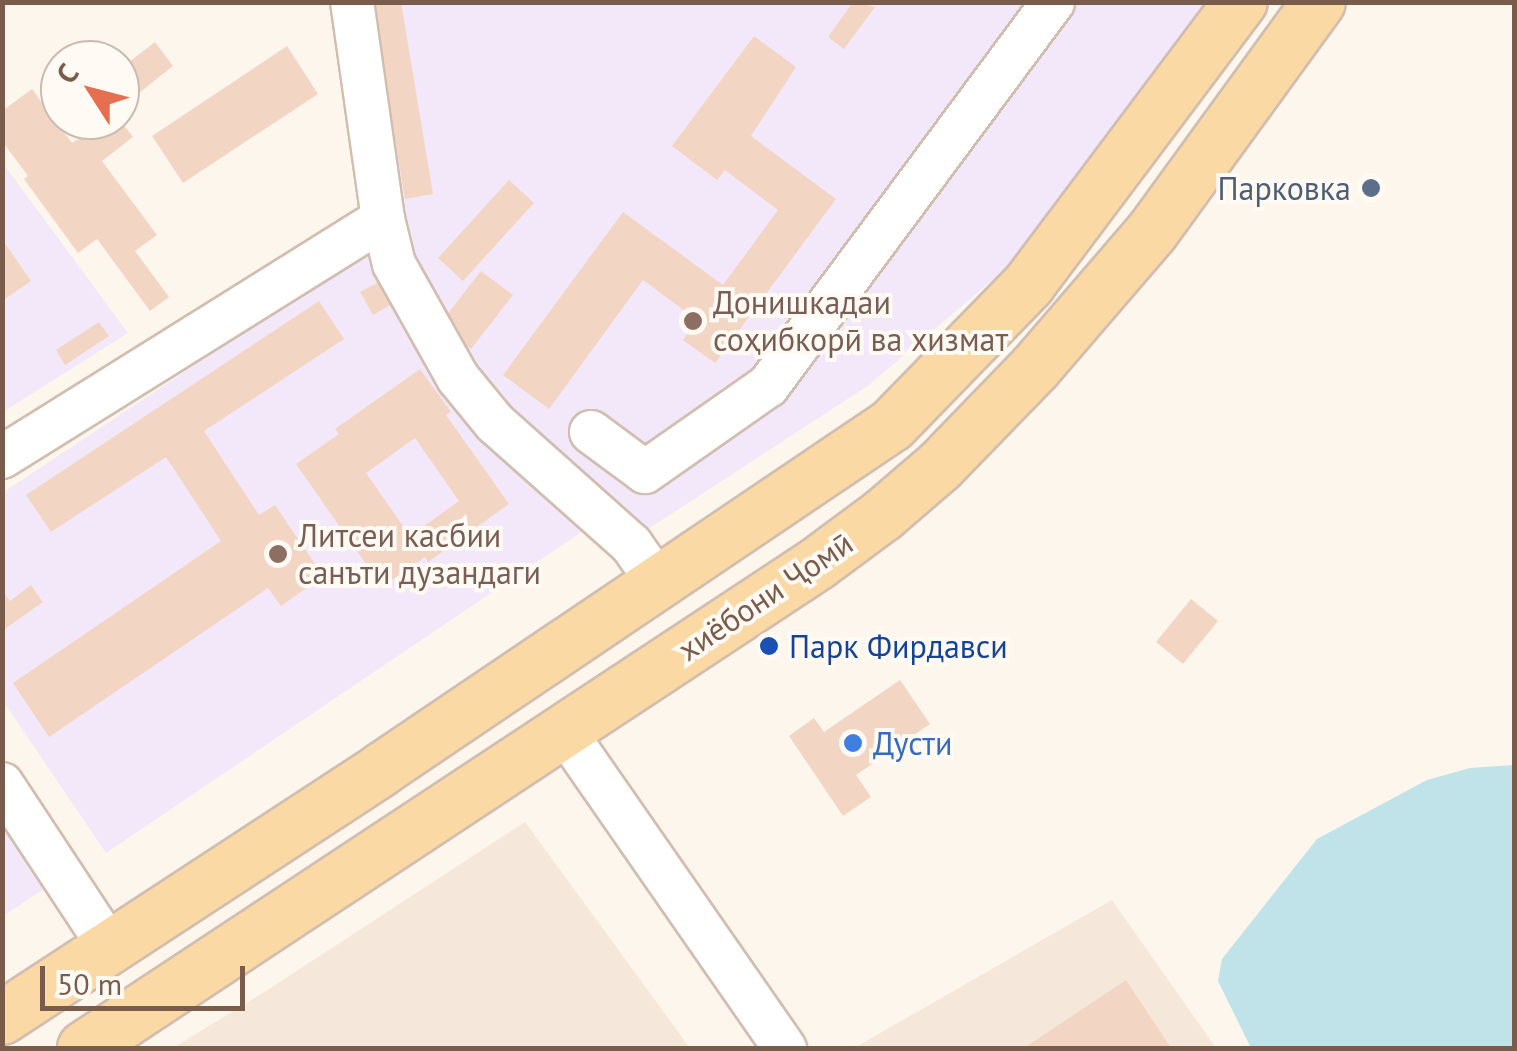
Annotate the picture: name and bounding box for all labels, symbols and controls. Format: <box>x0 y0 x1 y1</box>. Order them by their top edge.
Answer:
north arrow <box>40 40 140 140</box>
text: С <box>47 56 87 90</box>
place label: Парковка <box>1217 169 1351 207</box>
marker: Парковка <box>1360 177 1382 199</box>
place label: Донишкадаи соҳибкорӣ ва хизмат <box>713 284 1008 359</box>
marker: Донишкадаи соҳибкорӣ ва хизмат <box>682 310 704 332</box>
place label: Литсеи касбии санъти дузандаги <box>298 517 541 592</box>
street label: хиёбони Ҷомӣ <box>670 523 860 669</box>
marker: Литсеи касбии санъти дузандаги <box>267 543 289 565</box>
place label: Парк Фирдавси <box>789 627 1008 665</box>
marker: Парк Фирдавси <box>758 635 780 657</box>
place label: Дусти <box>873 724 952 762</box>
marker: Дусти <box>842 732 864 754</box>
scale bar <box>45 946 250 1008</box>
text: 50 m <box>57 964 122 1003</box>

